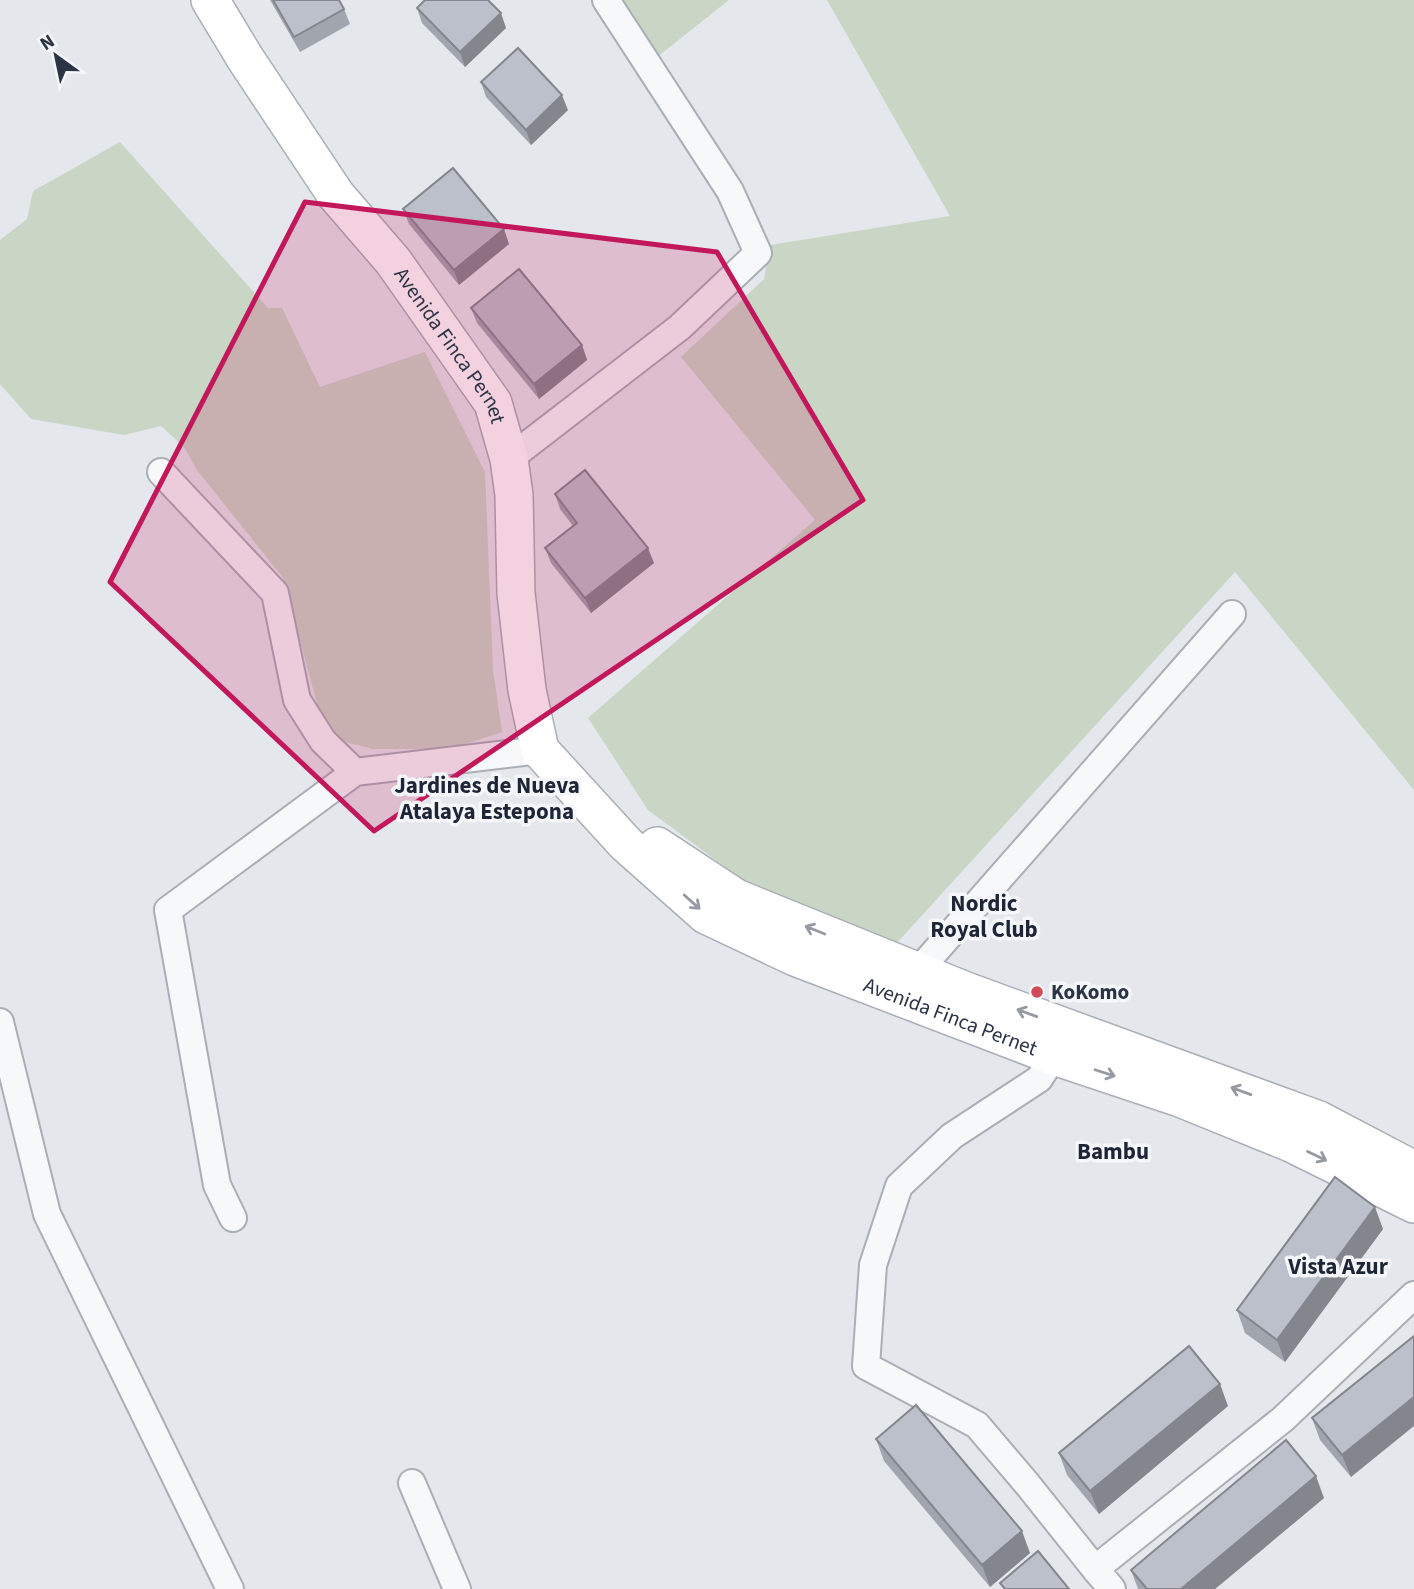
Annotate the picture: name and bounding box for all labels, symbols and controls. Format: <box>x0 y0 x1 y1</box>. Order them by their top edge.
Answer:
north arrow <box>21 21 91 91</box>
text: N <box>35 28 60 58</box>
street label: Avenida Finca Pernet <box>387 261 513 427</box>
district label: Jardines de Nueva Atalaya Estepona <box>394 769 580 828</box>
district label: Nordic Royal Club <box>930 887 1038 946</box>
one-way arrow <box>683 894 701 910</box>
one-way arrow <box>805 923 827 936</box>
street label: Avenida Finca Pernet <box>859 970 1042 1063</box>
place label: KoKomo <box>1051 977 1129 1007</box>
marker: KoKomo <box>1029 984 1045 1000</box>
one-way arrow <box>1017 1006 1039 1018</box>
one-way arrow <box>1093 1068 1115 1080</box>
one-way arrow <box>1230 1084 1252 1096</box>
district label: Bambu <box>1077 1135 1149 1168</box>
one-way arrow <box>1306 1149 1326 1163</box>
district label: Vista Azur <box>1287 1250 1389 1283</box>

